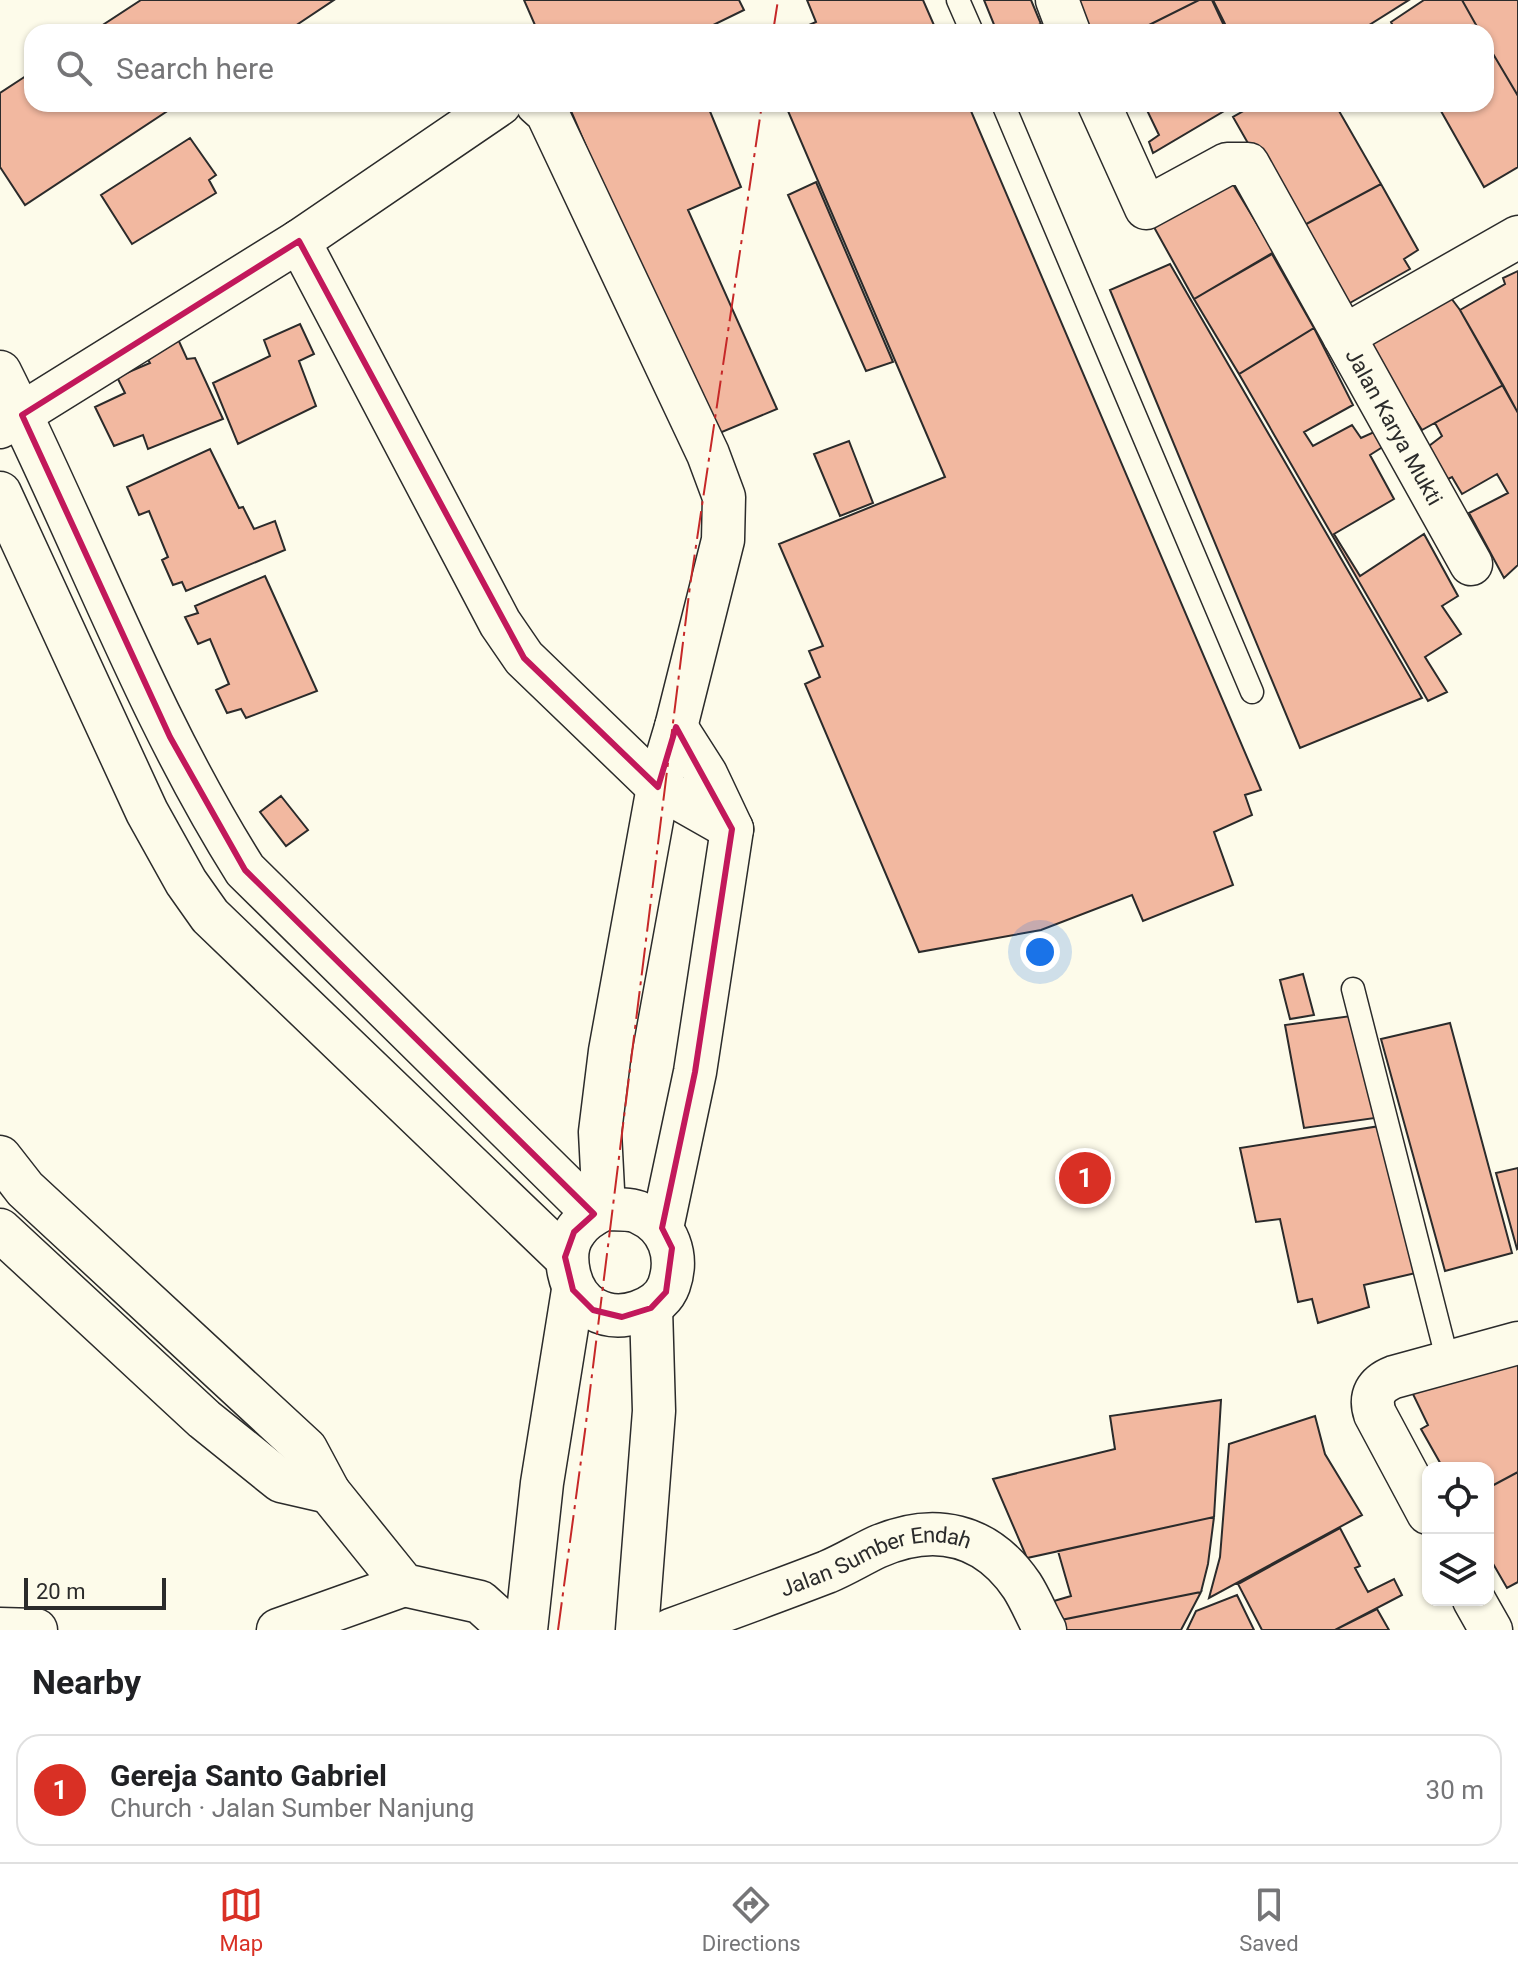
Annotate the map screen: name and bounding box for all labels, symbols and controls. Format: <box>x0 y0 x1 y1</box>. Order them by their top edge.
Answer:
search box <box>24 24 1494 112</box>
icon: search <box>52 46 96 90</box>
text: Search here <box>116 51 274 86</box>
street label: Jalan Karya Mukti <box>1341 344 1448 509</box>
your location <box>1020 932 1060 972</box>
pin: 1 <box>1059 1148 1111 1208</box>
map controls <box>1422 1462 1494 1606</box>
button: locate <box>1422 1462 1494 1534</box>
street label: Jalan Sumber Endah <box>776 1522 975 1601</box>
button: layers <box>1422 1534 1494 1606</box>
scale bar <box>24 1574 166 1610</box>
text: 20 m <box>36 1579 85 1604</box>
text: Nearby <box>32 1662 141 1702</box>
text: Gereja Santo Gabriel <box>110 1758 387 1793</box>
text: 1 <box>53 1775 67 1805</box>
text: 30 m <box>1426 1775 1484 1805</box>
text: Church · Jalan Sumber Nanjung <box>110 1793 474 1823</box>
tab: Map <box>219 1883 263 1956</box>
tab: Directions <box>702 1883 801 1956</box>
tab: Saved <box>1239 1883 1299 1956</box>

